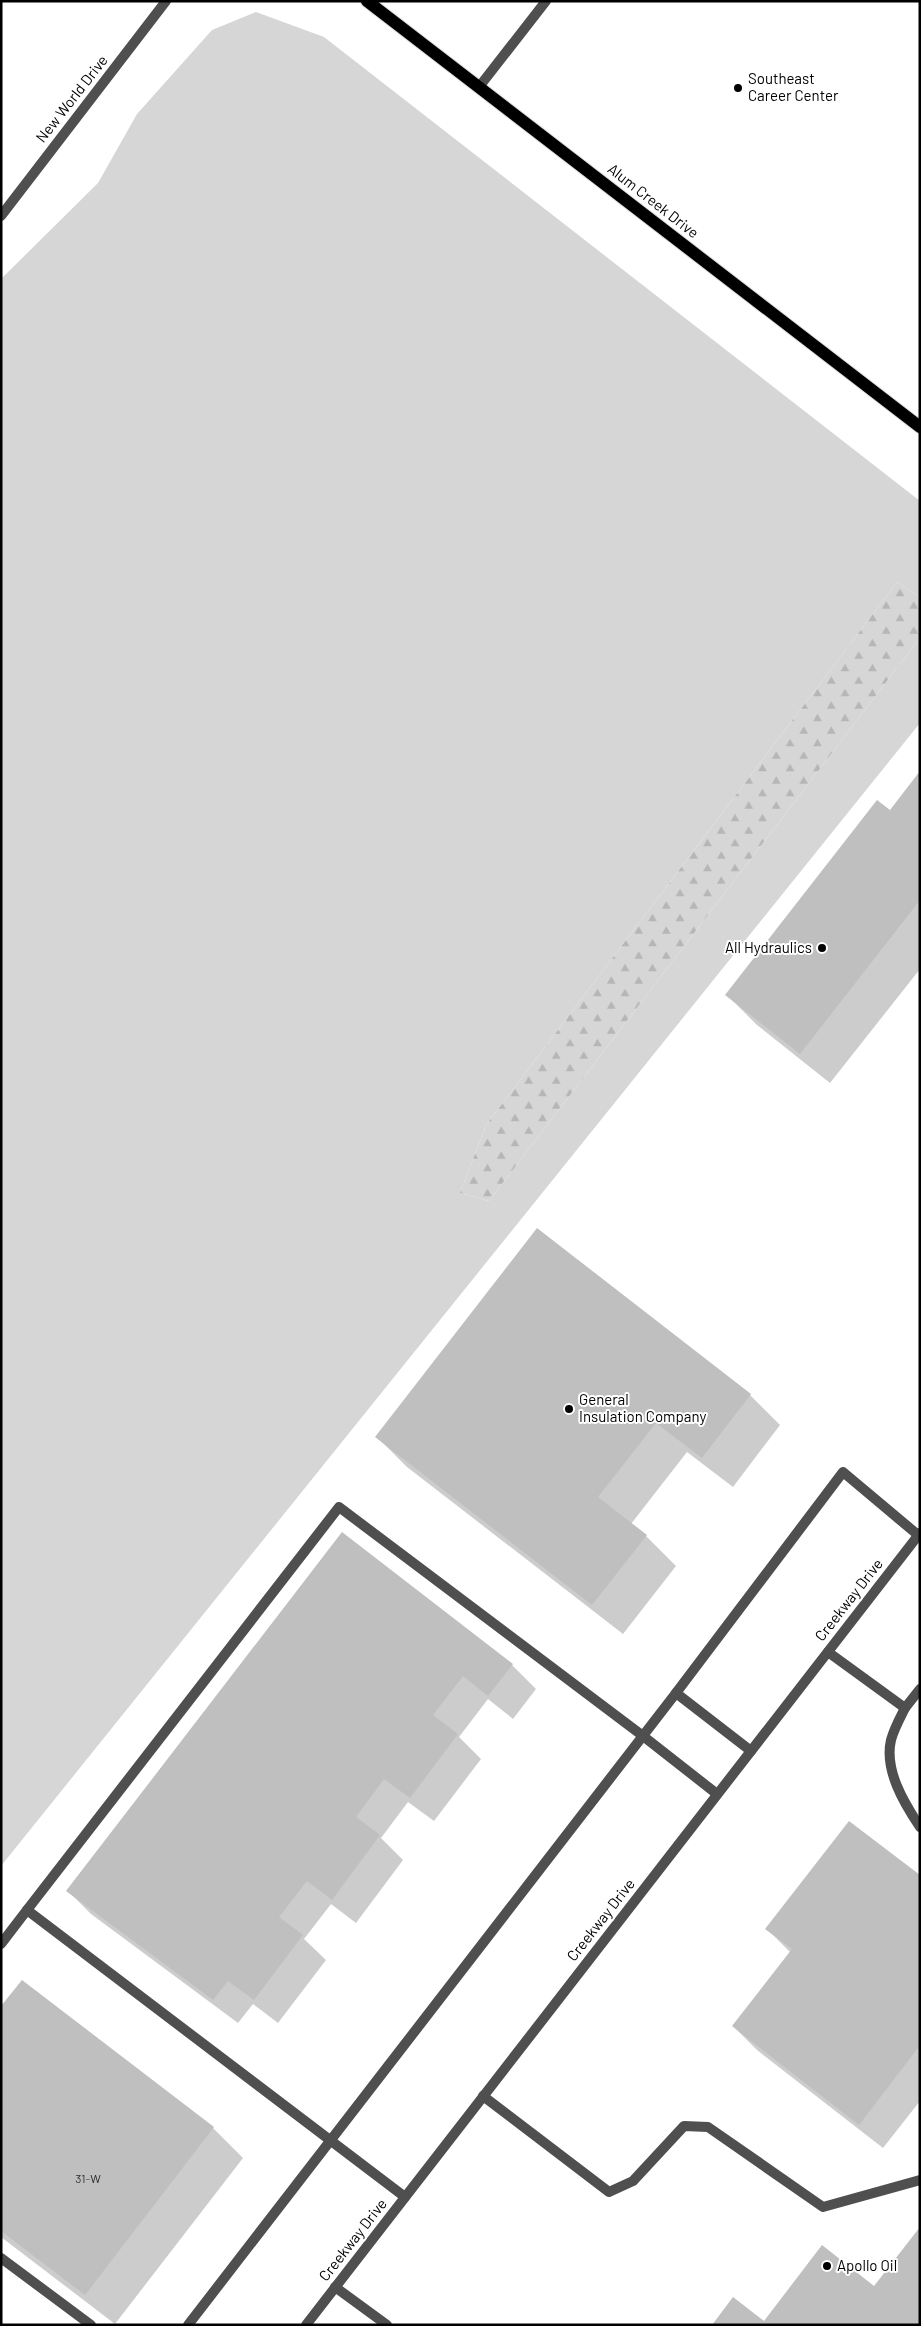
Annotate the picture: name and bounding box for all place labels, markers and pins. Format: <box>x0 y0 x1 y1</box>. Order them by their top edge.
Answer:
place label: Southeast Career Center <box>748 69 839 104</box>
marker: Southeast Career Center <box>732 82 744 94</box>
place label: All Hydraulics <box>725 938 812 956</box>
marker: All Hydraulics <box>816 942 828 954</box>
place label: General Insulation Company <box>579 1390 706 1425</box>
marker: General Insulation Company <box>563 1403 575 1415</box>
place label: Apollo Oil <box>837 2256 897 2274</box>
marker: Apollo Oil <box>821 2260 833 2272</box>

